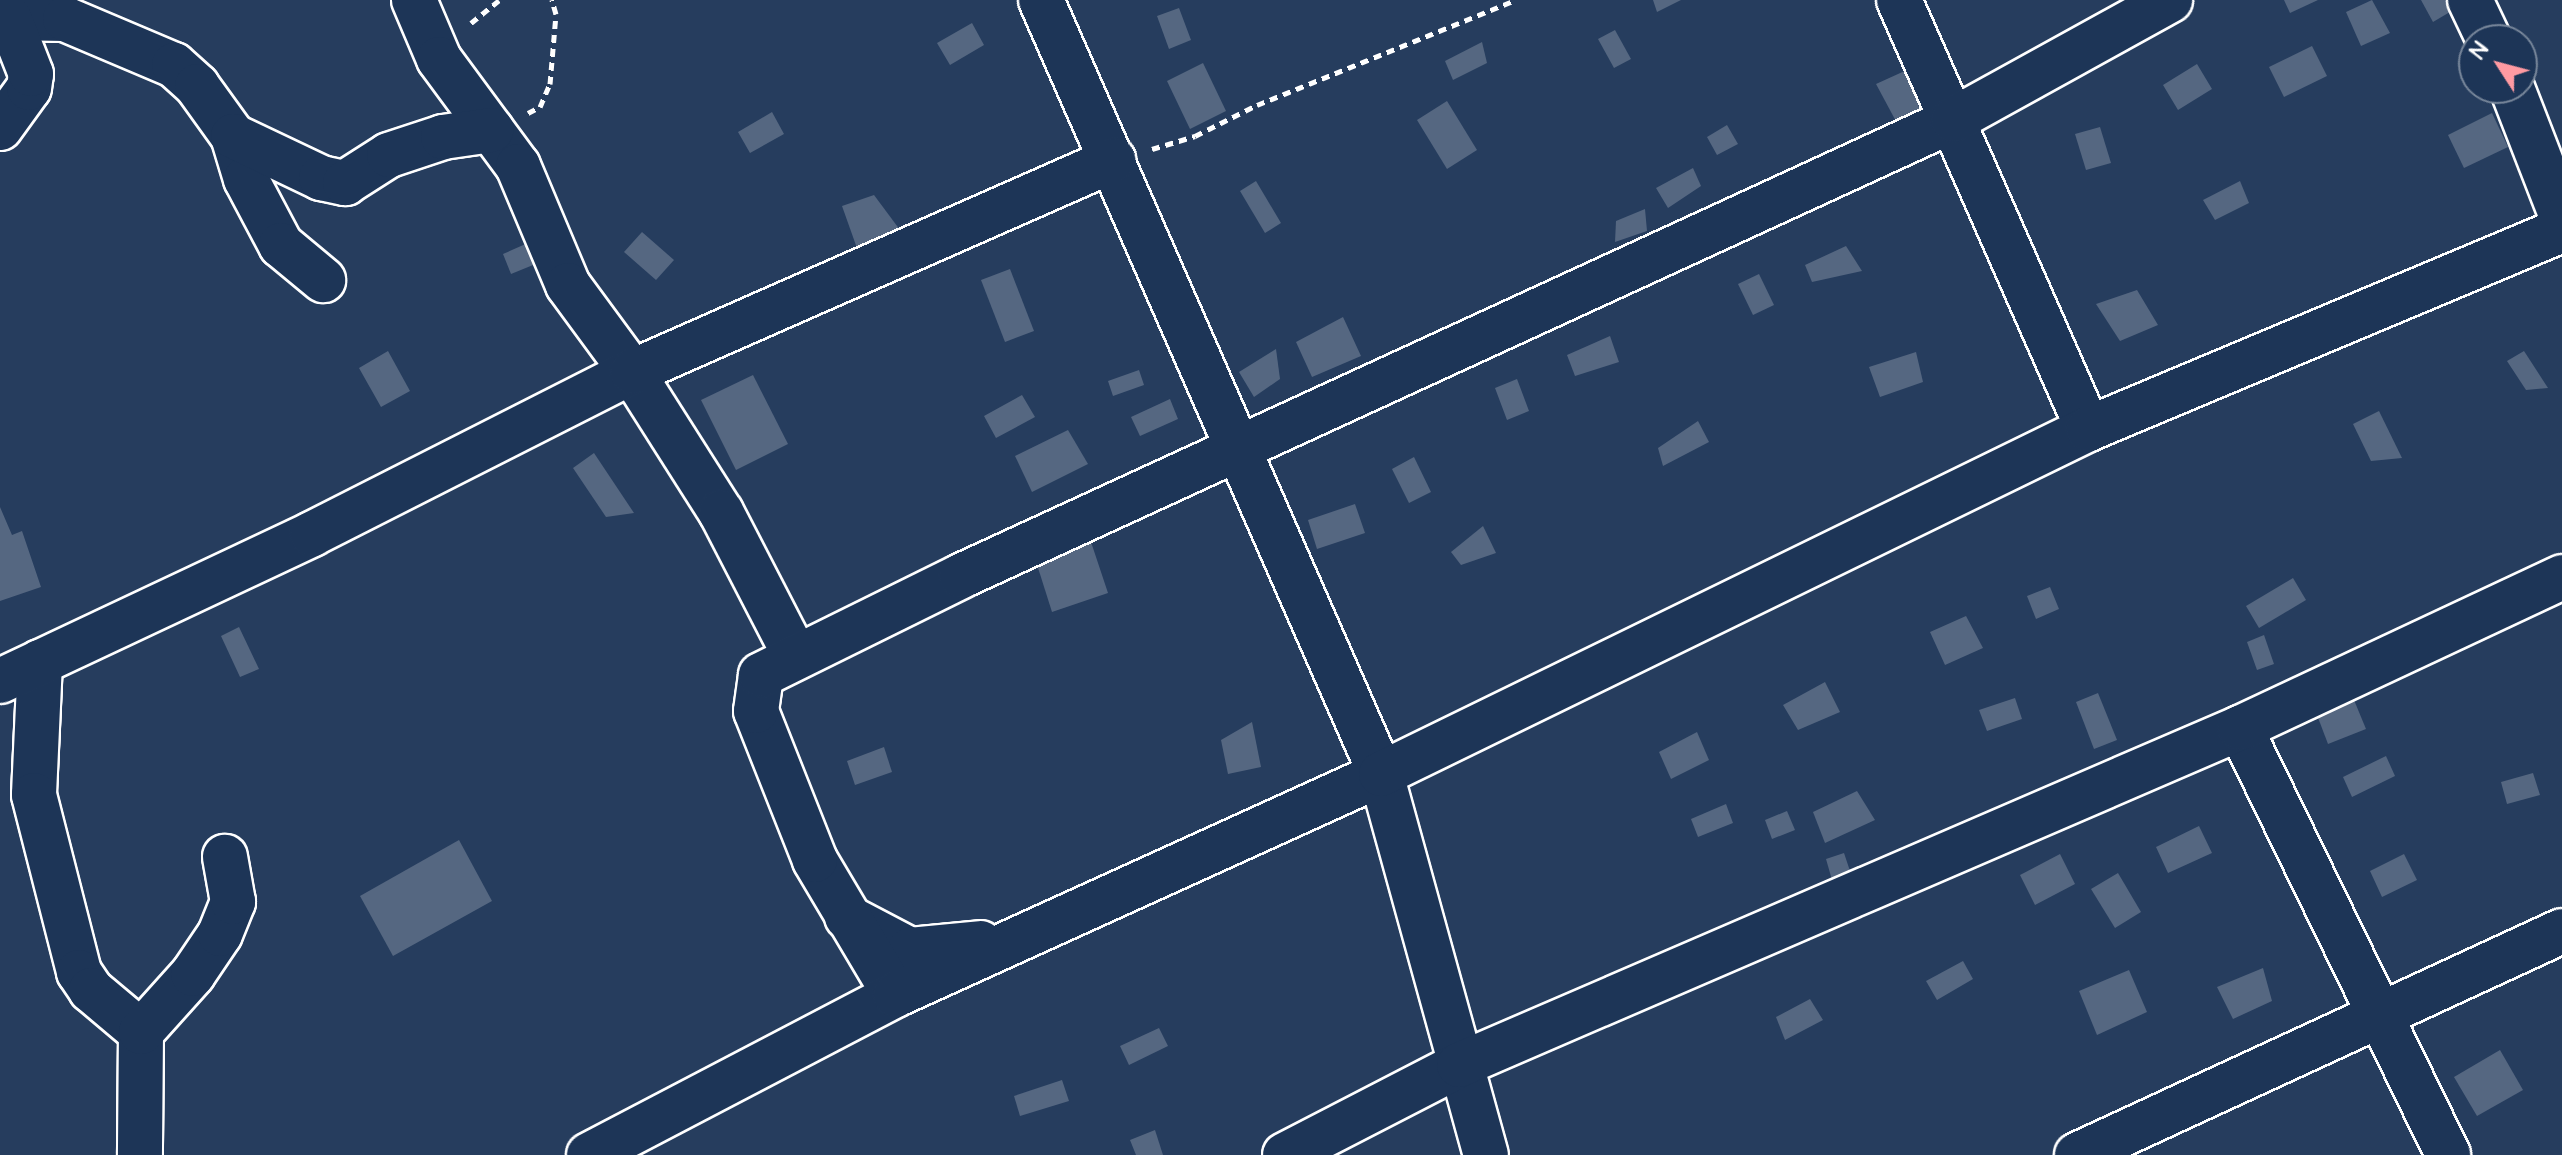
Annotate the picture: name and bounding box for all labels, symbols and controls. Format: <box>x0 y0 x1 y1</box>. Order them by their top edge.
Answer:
north arrow <box>2458 24 2538 104</box>
text: N <box>2463 36 2496 65</box>

